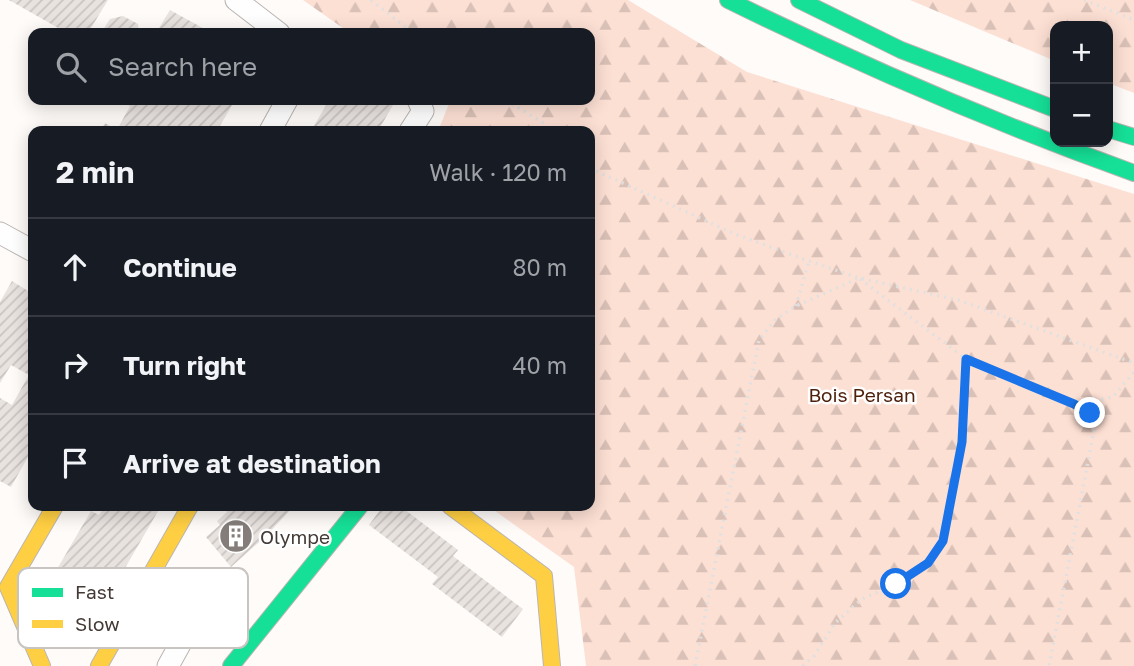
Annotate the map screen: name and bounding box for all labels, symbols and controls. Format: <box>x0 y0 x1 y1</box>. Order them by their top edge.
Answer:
map controls <box>1050 21 1113 147</box>
button: + <box>1050 21 1113 84</box>
search box <box>28 28 595 105</box>
icon: search <box>52 48 90 86</box>
text: Search here <box>108 51 257 82</box>
button: − <box>1050 84 1113 147</box>
text: 2 min <box>56 154 134 190</box>
text: Walk · 120 m <box>429 158 567 186</box>
icon: ahead <box>56 248 94 286</box>
text: Continue <box>123 252 237 283</box>
text: 80 m <box>513 253 567 281</box>
icon: right <box>56 346 94 384</box>
text: Turn right <box>123 350 246 381</box>
text: 40 m <box>513 351 567 379</box>
park label: Bois Persan <box>808 383 916 406</box>
route end <box>1074 397 1105 428</box>
icon: arrive <box>56 444 94 482</box>
text: Arrive at destination <box>123 448 381 479</box>
building icon: Olympe <box>217 517 255 555</box>
place label: Olympe <box>260 525 330 548</box>
legend <box>18 568 248 648</box>
route start <box>880 568 911 599</box>
text: Fast <box>75 580 114 603</box>
text: Slow <box>75 612 120 635</box>

